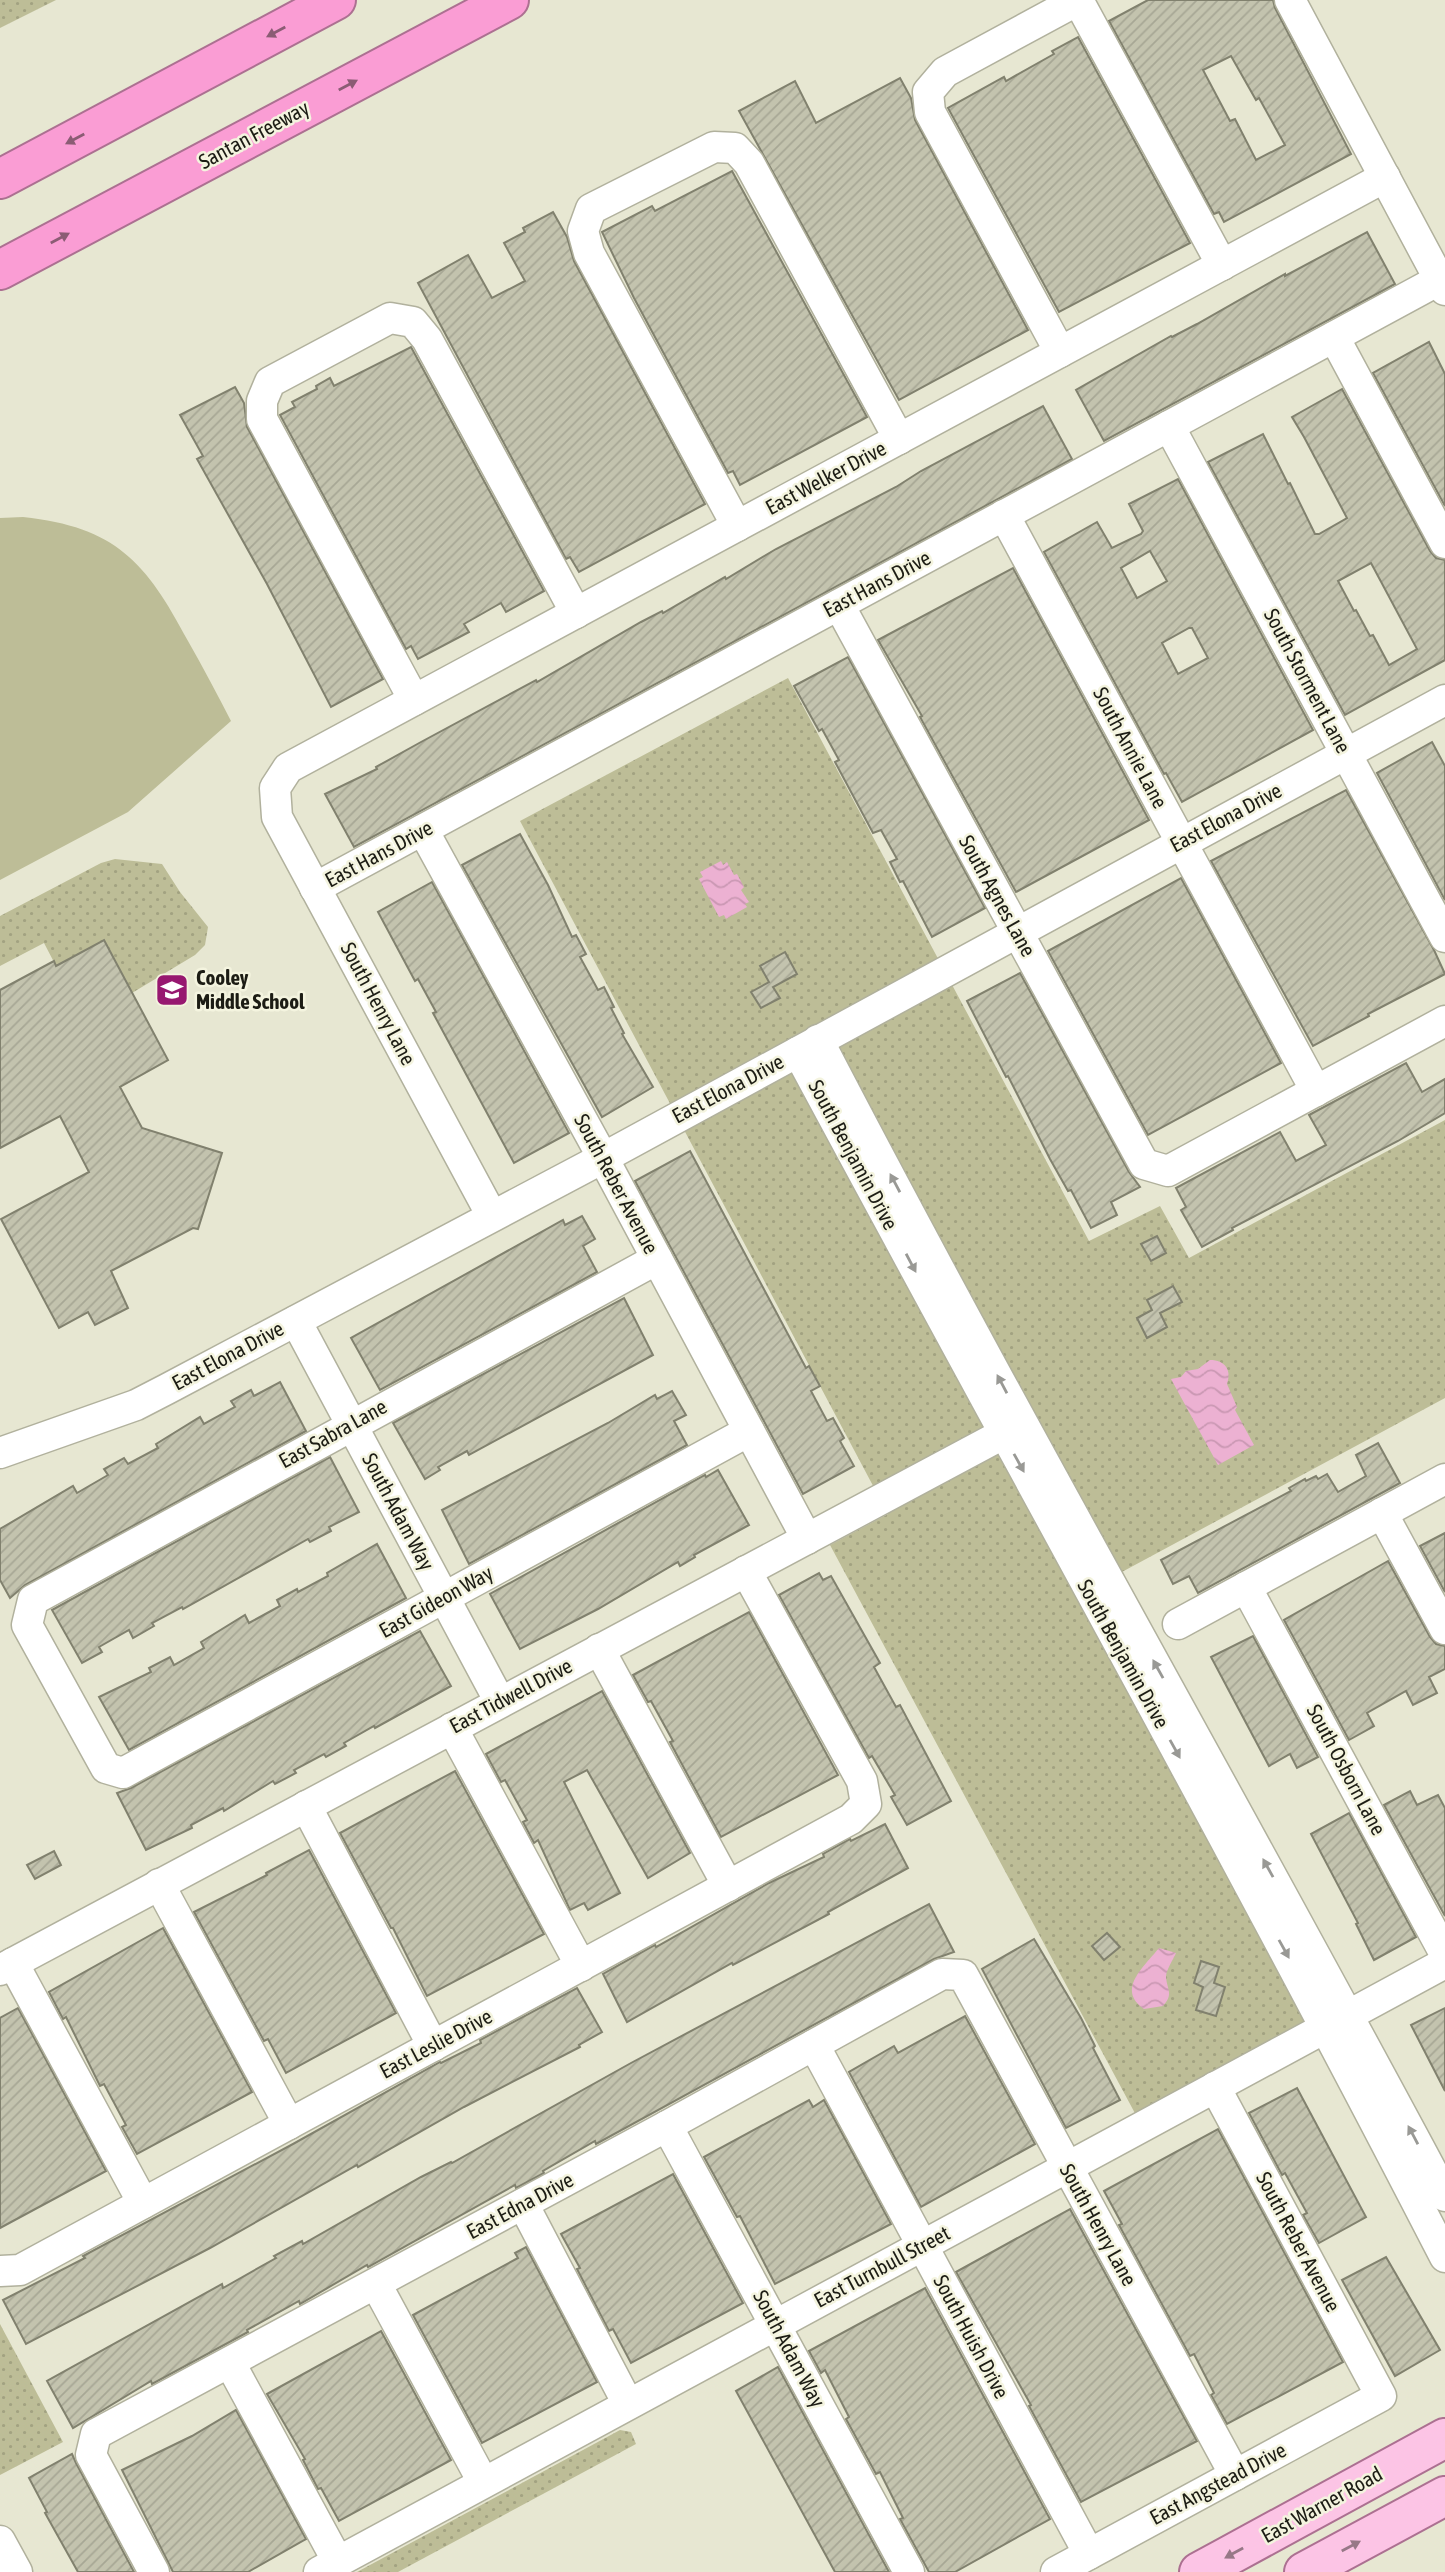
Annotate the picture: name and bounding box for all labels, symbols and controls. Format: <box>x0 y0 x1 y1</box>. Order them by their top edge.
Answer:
one-way arrow <box>266 26 286 38</box>
one-way arrow <box>338 80 358 91</box>
street label: Santan Freeway <box>194 95 313 173</box>
one-way arrow <box>65 133 85 145</box>
one-way arrow <box>50 232 70 244</box>
street label: East Welker Drive <box>761 435 890 519</box>
street label: East Hans Drive <box>819 545 934 621</box>
street label: South Storment Lane <box>1260 604 1356 757</box>
street label: South Annie Lane <box>1089 683 1173 812</box>
street label: East Elona Drive <box>1166 778 1285 857</box>
street label: East Hans Drive <box>321 815 436 891</box>
street label: South Agnes Lane <box>955 831 1041 960</box>
street label: South Henry Lane <box>337 938 421 1069</box>
place label: Cooley Middle School <box>196 965 305 1013</box>
school or university icon: Cooley Middle School <box>153 971 191 1009</box>
street label: East Elona Drive <box>668 1049 787 1128</box>
street label: South Benjamin Drive <box>804 1076 903 1233</box>
street label: South Reber Avenue <box>570 1110 664 1257</box>
one-way arrow <box>889 1173 900 1193</box>
one-way arrow <box>906 1253 917 1273</box>
street label: East Elona Drive <box>168 1316 287 1395</box>
one-way arrow <box>996 1374 1008 1393</box>
street label: East Sabra Lane <box>274 1394 391 1473</box>
street label: South Adam Way <box>358 1449 440 1574</box>
one-way arrow <box>1013 1454 1025 1473</box>
street label: East Gideon Way <box>374 1560 497 1642</box>
street label: South Benjamin Drive <box>1073 1575 1175 1732</box>
street label: East Tidwell Drive <box>445 1653 576 1737</box>
one-way arrow <box>1152 1660 1164 1679</box>
street label: South Osborn Lane <box>1302 1700 1391 1839</box>
one-way arrow <box>1169 1739 1181 1759</box>
one-way arrow <box>1262 1859 1274 1878</box>
one-way arrow <box>1278 1939 1290 1959</box>
street label: East Leslie Drive <box>375 2003 496 2083</box>
one-way arrow <box>1407 2126 1419 2145</box>
street label: South Henry Lane <box>1056 2160 1142 2289</box>
street label: East Edna Drive <box>462 2167 577 2243</box>
street label: South Reber Avenue <box>1252 2168 1346 2315</box>
street label: East Turnbull Street <box>810 2220 953 2312</box>
street label: South Huish Drive <box>929 2271 1014 2402</box>
street label: South Adam Way <box>749 2286 831 2411</box>
street label: East Angstead Drive <box>1145 2437 1290 2529</box>
street label: East Warner Road <box>1257 2461 1386 2547</box>
one-way arrow <box>1342 2540 1361 2552</box>
one-way arrow <box>1225 2547 1244 2559</box>

